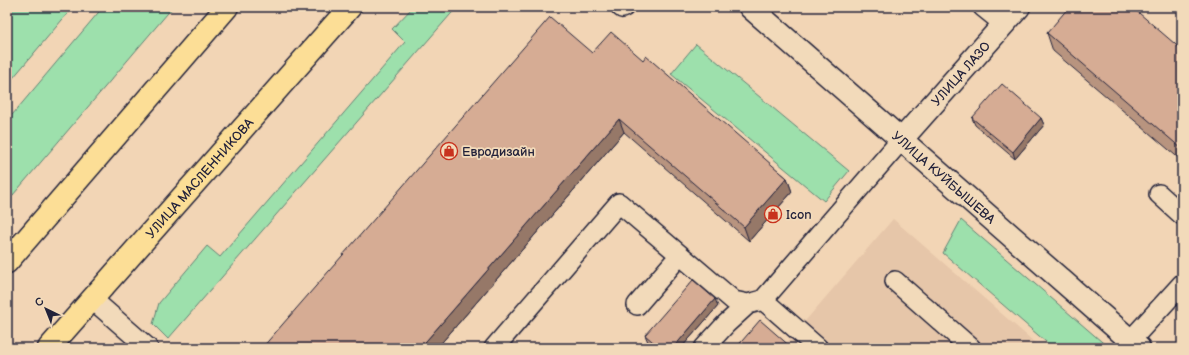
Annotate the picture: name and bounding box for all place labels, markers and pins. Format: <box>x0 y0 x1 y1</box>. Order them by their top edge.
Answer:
shop icon: Евродизайн <box>439 141 459 161</box>
place label: Евродизайн <box>462 144 535 160</box>
shop icon: Icon <box>763 204 783 224</box>
place label: Icon <box>786 207 812 223</box>

